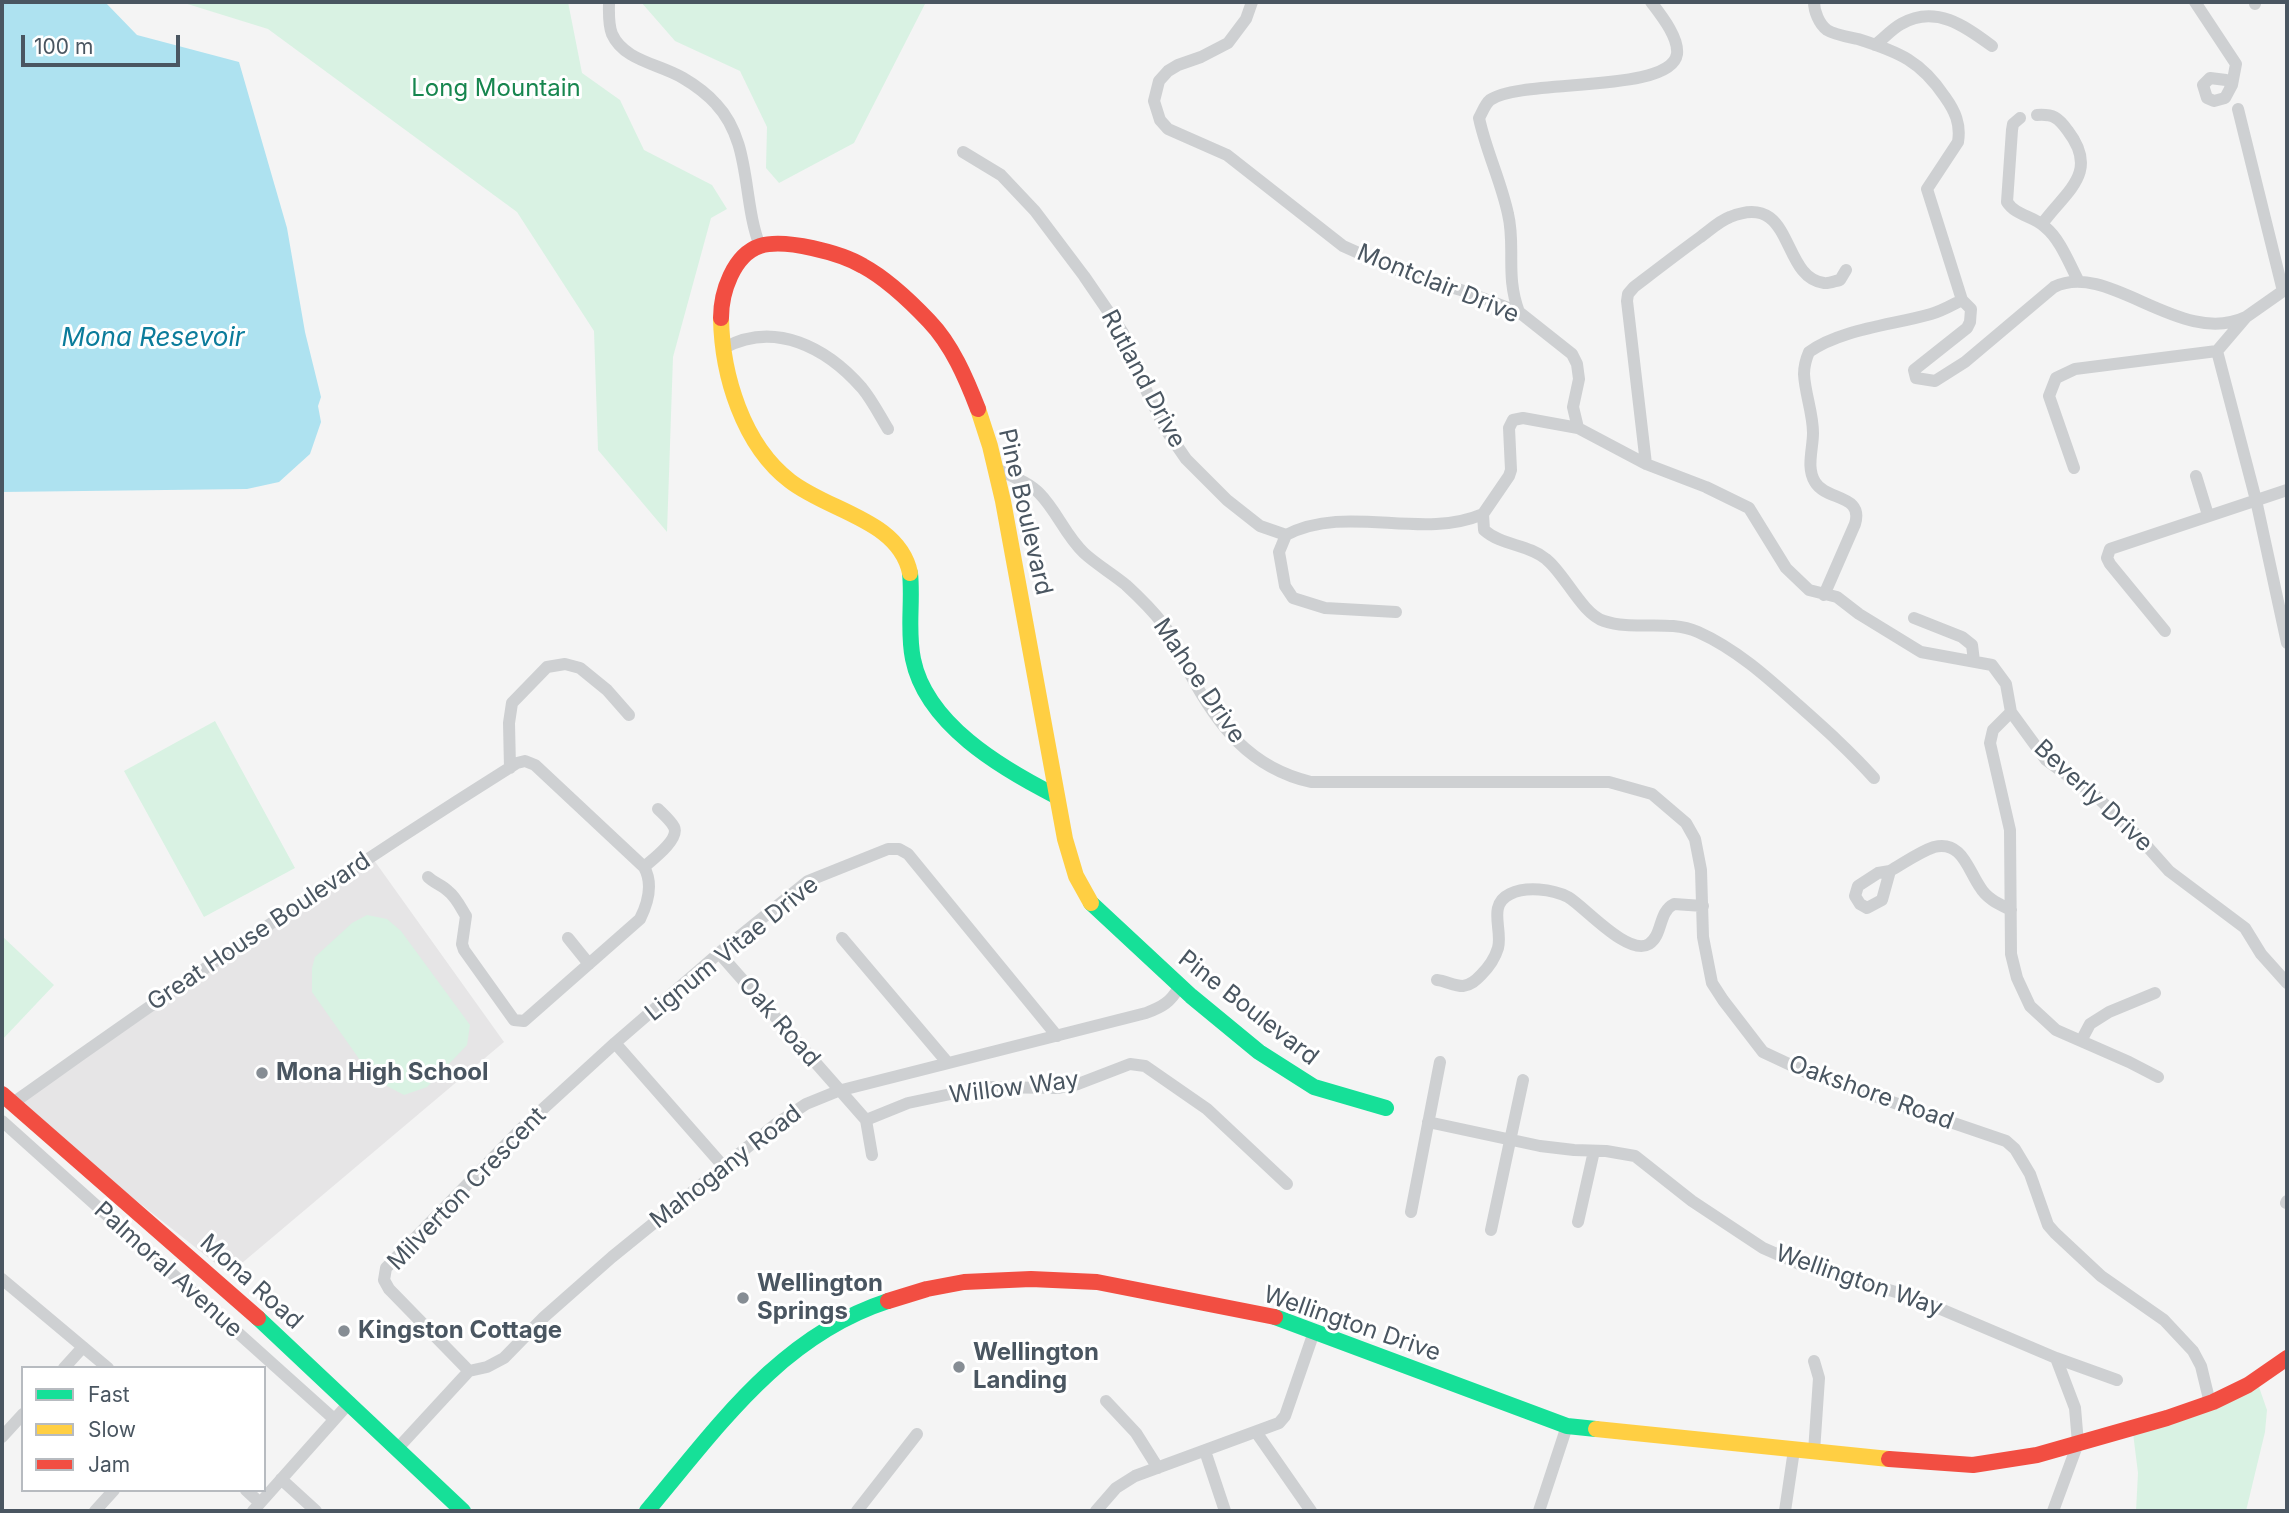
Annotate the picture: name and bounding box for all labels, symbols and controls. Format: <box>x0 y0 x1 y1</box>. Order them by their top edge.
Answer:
scale bar <box>24 21 184 65</box>
text: 100 m <box>34 34 93 59</box>
park label: Long Mountain <box>411 75 581 103</box>
street label: Montclair Drive <box>1353 238 1523 330</box>
street label: Rutland Drive <box>1095 305 1191 453</box>
water label: Mona Resevoir <box>61 322 245 354</box>
street label: Pine Boulevard <box>992 426 1058 598</box>
street label: Mahoe Drive <box>1147 613 1251 749</box>
street label: Beverly Drive <box>2028 734 2158 858</box>
street label: Great House Boulevard <box>142 847 376 1017</box>
street label: Lignum Vitae Drive <box>640 870 824 1028</box>
street label: Pine Boulevard <box>1172 944 1324 1072</box>
street label: Oak Road <box>732 971 826 1073</box>
street label: Oakshore Road <box>1785 1050 1957 1136</box>
place label: Mona High School <box>276 1059 489 1087</box>
marker: Mona High School <box>254 1065 270 1081</box>
street label: Willow Way <box>947 1066 1081 1110</box>
street label: Mahogany Road <box>645 1099 807 1235</box>
street label: Milverton Crescent <box>382 1102 552 1276</box>
street label: Palmoral Avenue <box>88 1196 248 1344</box>
street label: Mona Road <box>194 1228 308 1336</box>
street label: Wellington Way <box>1772 1239 1946 1323</box>
place label: Wellington Springs <box>757 1270 883 1326</box>
street label: Wellington Drive <box>1260 1280 1444 1368</box>
marker: Wellington Springs <box>735 1290 751 1306</box>
place label: Kingston Cottage <box>358 1317 562 1345</box>
marker: Kingston Cottage <box>336 1323 352 1339</box>
place label: Wellington Landing <box>973 1339 1099 1395</box>
marker: Wellington Landing <box>951 1359 967 1375</box>
legend <box>21 1366 266 1492</box>
text: Fast <box>88 1382 130 1407</box>
text: Slow <box>88 1417 136 1442</box>
text: Jam <box>88 1452 130 1477</box>

